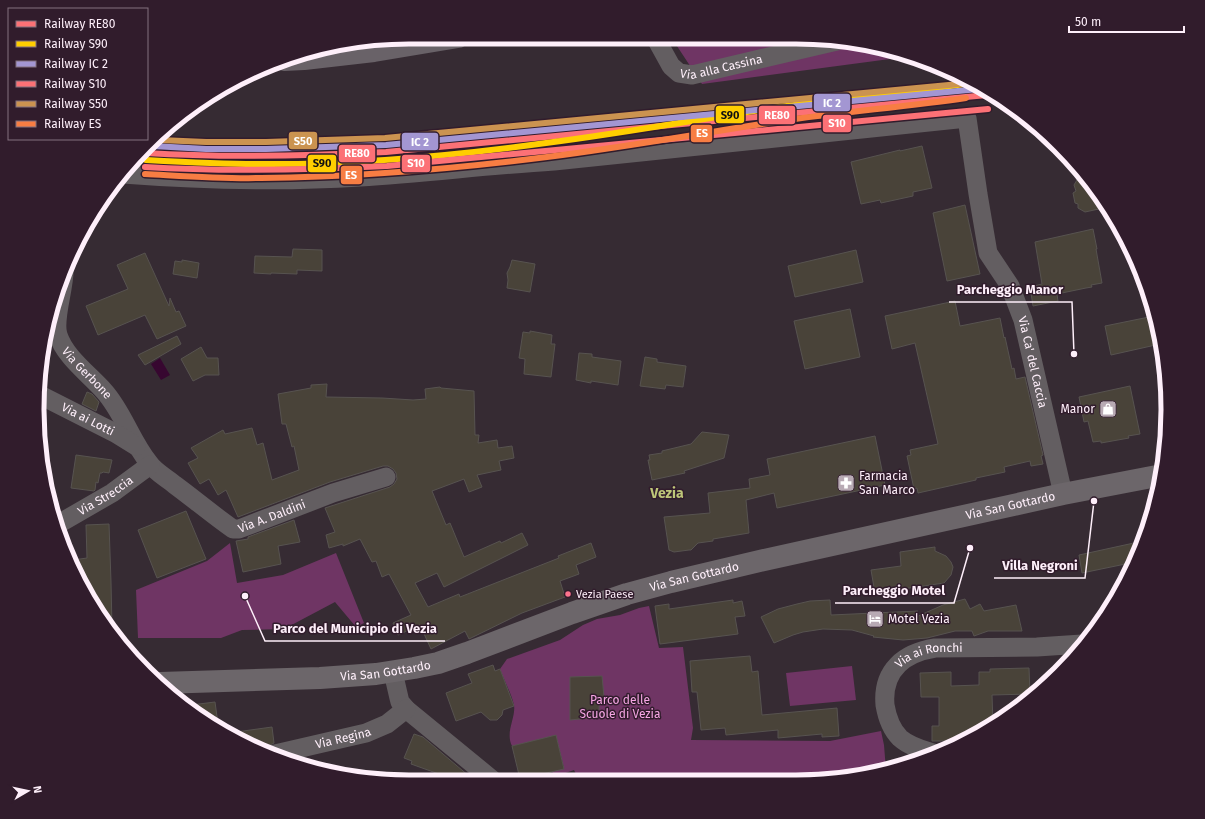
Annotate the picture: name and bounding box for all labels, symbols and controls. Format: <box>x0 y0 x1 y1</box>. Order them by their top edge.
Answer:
legend <box>8 8 148 140</box>
scale bar <box>1069 8 1184 34</box>
text: 50 m <box>1075 15 1101 29</box>
text: Railway RE80 <box>44 17 116 31</box>
text: Railway S90 <box>44 37 108 51</box>
street label: Via alla Cassina <box>679 52 764 82</box>
text: Railway IC 2 <box>44 57 108 71</box>
text: Railway S10 <box>44 77 107 91</box>
line badge: IC 2 <box>813 93 851 112</box>
text: Railway S50 <box>44 97 108 111</box>
text: IC 2 <box>823 97 841 110</box>
line badge: S90 <box>715 105 745 124</box>
line badge: RE80 <box>758 105 796 125</box>
text: S90 <box>721 109 740 122</box>
text: RE80 <box>764 109 790 122</box>
line badge: S10 <box>822 114 852 133</box>
text: Railway ES <box>44 117 102 131</box>
text: S10 <box>828 117 846 130</box>
line badge: ES <box>690 124 713 143</box>
text: ES <box>696 127 709 140</box>
line badge: S50 <box>288 131 318 150</box>
line badge: IC 2 <box>401 132 439 151</box>
text: S50 <box>294 135 313 148</box>
text: IC 2 <box>411 136 429 149</box>
line badge: RE80 <box>338 144 376 163</box>
text: RE80 <box>344 147 370 160</box>
line badge: S90 <box>307 154 337 173</box>
line badge: S10 <box>401 154 431 173</box>
text: S90 <box>313 157 332 170</box>
text: S10 <box>407 157 425 170</box>
line badge: ES <box>340 165 363 185</box>
text: ES <box>345 169 358 182</box>
callout: Parcheggio Manor <box>949 277 1072 302</box>
text: Parcheggio Manor <box>957 282 1064 297</box>
street label: Via Ca' del Caccia <box>1015 314 1050 409</box>
street label: Via Gerbone <box>59 345 115 402</box>
shop icon: Manor <box>1098 399 1118 419</box>
street label: Via ai Lotti <box>59 400 117 439</box>
place label: Manor <box>1060 402 1095 416</box>
place label: Farmacia San Marco <box>859 469 915 497</box>
street label: Via Streccia <box>75 473 136 518</box>
pharmacy icon: Farmacia San Marco <box>836 473 856 493</box>
district label: Vezia <box>649 485 684 502</box>
street label: Via San Gottardo <box>964 489 1057 522</box>
street label: Via A. Daldini <box>236 497 308 536</box>
callout: Villa Negroni <box>994 553 1085 578</box>
text: Villa Negroni <box>1001 558 1078 573</box>
street label: Via San Gottardo <box>648 559 740 594</box>
callout: Parcheggio Motel <box>835 578 954 603</box>
text: Parcheggio Motel <box>843 583 945 598</box>
place label: Vezia Paese <box>576 588 633 601</box>
marker: Vezia Paese <box>563 589 573 599</box>
hotel icon: Motel Vezia <box>865 609 885 629</box>
place label: Motel Vezia <box>888 612 950 626</box>
callout: Parco del Municipio di Vezia <box>265 616 445 641</box>
text: Parco del Municipio di Vezia <box>273 621 437 636</box>
street label: Via ai Ronchi <box>892 641 963 671</box>
street label: Via San Gottardo <box>340 658 432 684</box>
park label: Parco delle Scuole di Vezia <box>579 693 661 721</box>
street label: Via Regina <box>314 725 373 751</box>
north arrow <box>8 771 48 811</box>
text: N <box>30 785 44 794</box>

